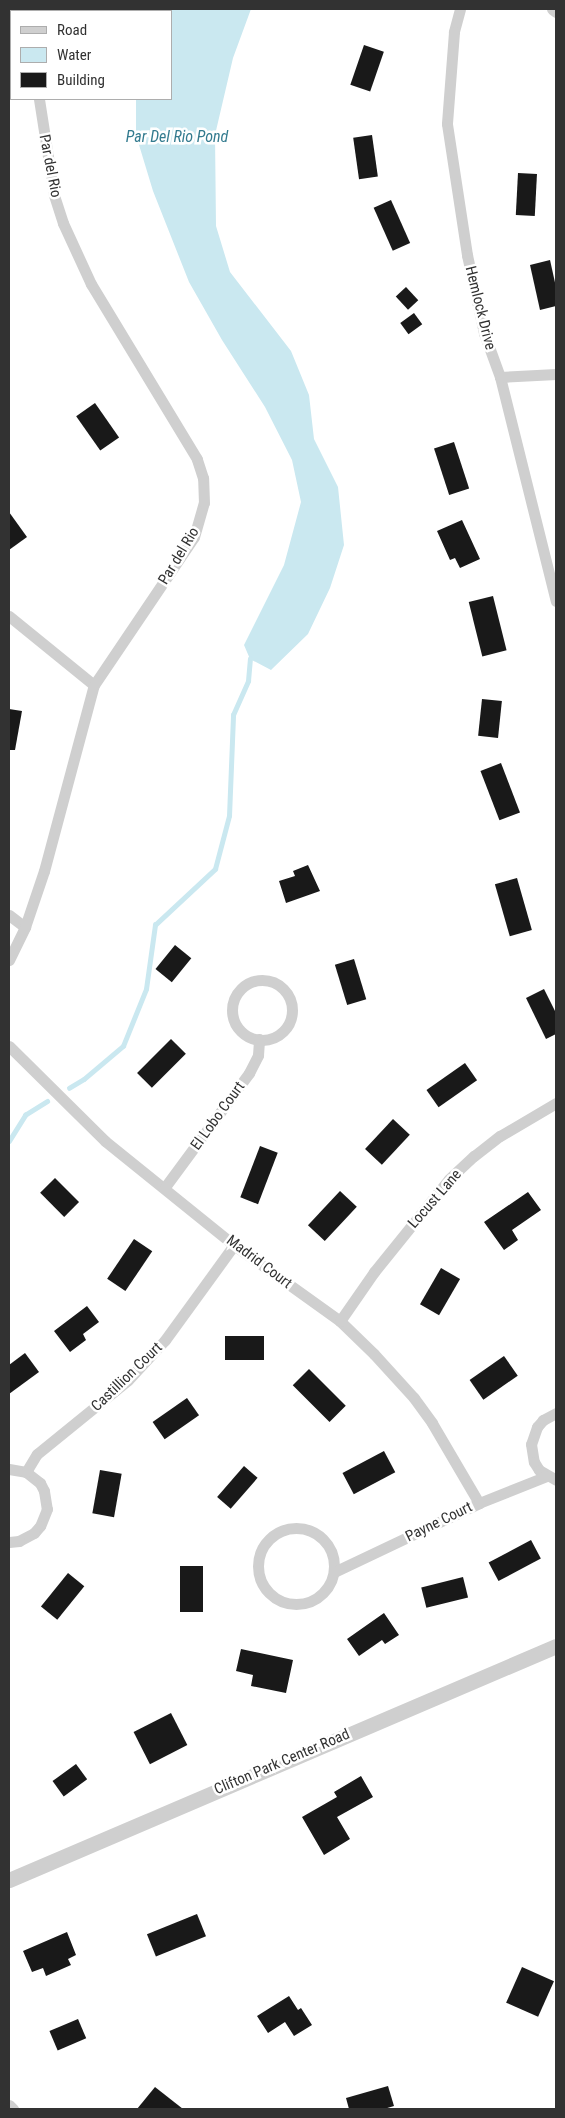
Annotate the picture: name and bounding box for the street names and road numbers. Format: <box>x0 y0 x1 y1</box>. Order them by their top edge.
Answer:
street label: Par del Rio <box>35 133 65 199</box>
street label: Hemlock Drive <box>461 264 499 352</box>
street label: Par del Rio <box>155 524 203 588</box>
street label: El Lobo Court <box>187 1078 249 1154</box>
street label: Locust Lane <box>405 1166 465 1232</box>
street label: Madrid Court <box>223 1231 295 1293</box>
street label: Castillion Court <box>88 1339 166 1415</box>
street label: Payne Court <box>403 1498 475 1546</box>
street label: Clifton Park Center Road <box>212 1725 352 1799</box>

